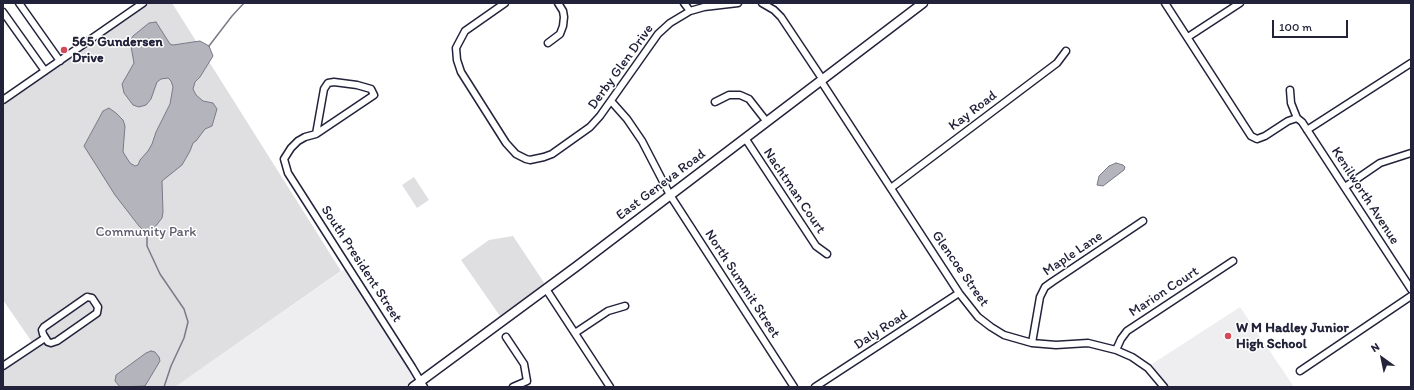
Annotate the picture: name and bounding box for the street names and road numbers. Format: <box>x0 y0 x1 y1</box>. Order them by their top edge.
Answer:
street label: Derby Glen Drive <box>585 21 657 113</box>
street label: Kay Road <box>946 87 1000 135</box>
street label: Kenilworth Avenue <box>1327 144 1403 248</box>
street label: Nachtman Court <box>759 145 829 237</box>
street label: East Geneva Road <box>613 146 709 224</box>
street label: South President Street <box>317 202 405 326</box>
street label: North Summit Street <box>701 227 783 341</box>
street label: Glencoe Street <box>928 228 992 310</box>
street label: Maple Lane <box>1040 228 1106 280</box>
street label: Marion Court <box>1126 263 1202 321</box>
street label: Daly Road <box>851 307 911 353</box>

